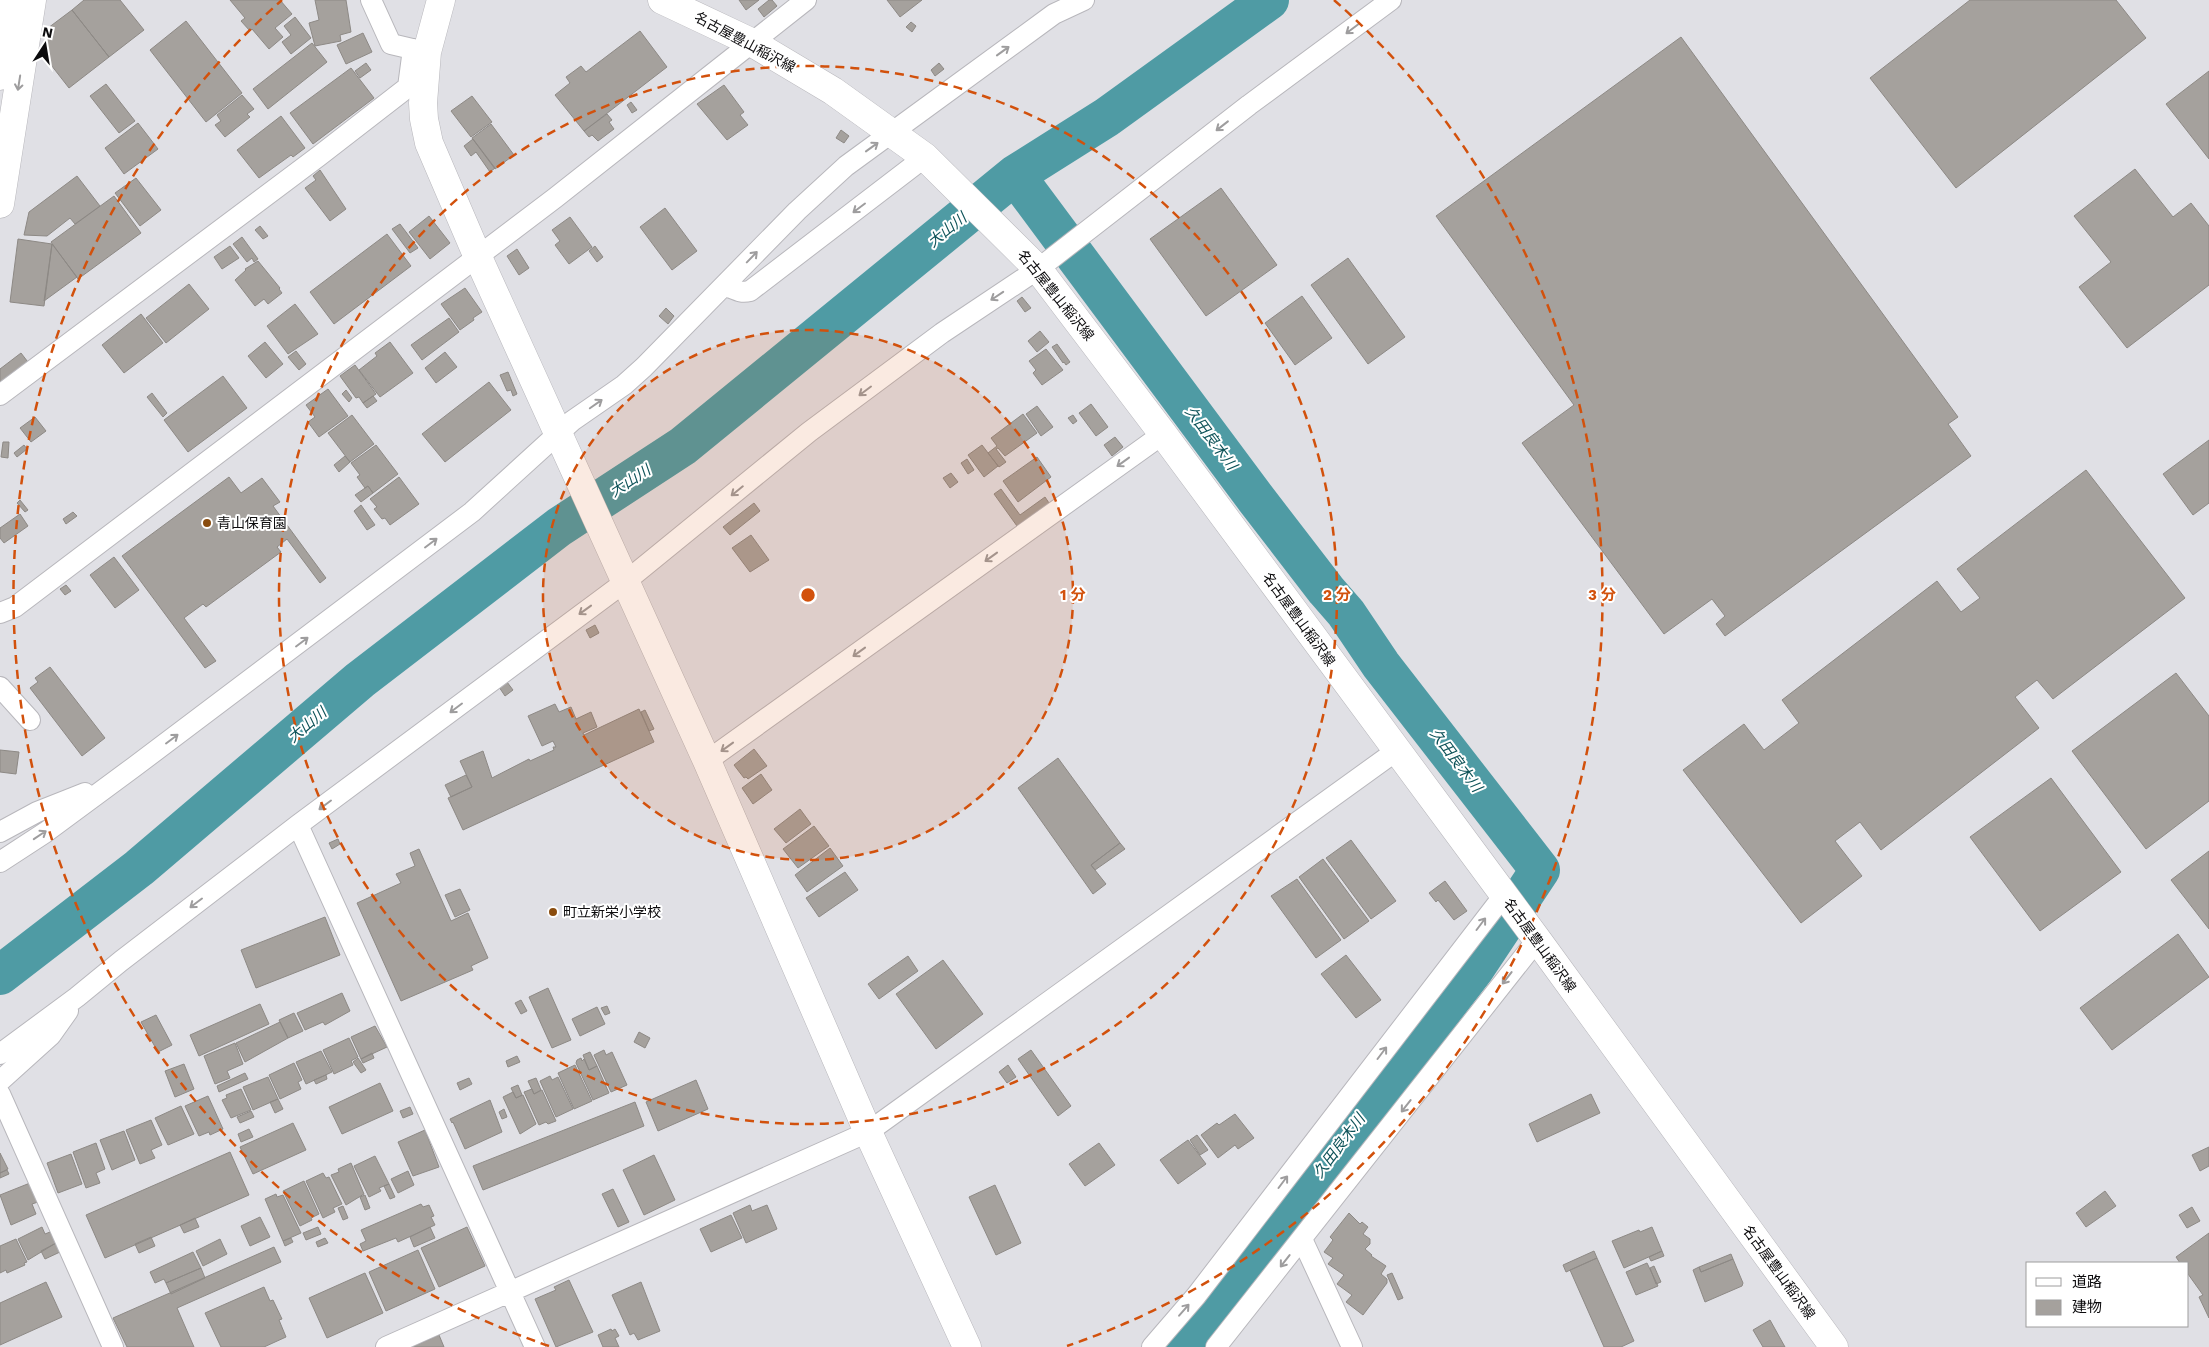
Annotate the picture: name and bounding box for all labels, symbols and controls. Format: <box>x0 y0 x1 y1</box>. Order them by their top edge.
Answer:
street label: 名古屋豊山稲沢線 <box>692 9 798 75</box>
north arrow <box>20 20 70 70</box>
text: N <box>41 23 54 41</box>
one-way arrow <box>1345 24 1359 34</box>
one-way arrow <box>996 46 1009 57</box>
one-way arrow <box>14 74 24 90</box>
one-way arrow <box>1216 121 1229 132</box>
one-way arrow <box>865 142 879 152</box>
one-way arrow <box>852 203 866 213</box>
water label: 大山川 <box>924 208 972 251</box>
street label: 名古屋豊山稲沢線 <box>1015 246 1097 344</box>
one-way arrow <box>746 250 758 263</box>
one-way arrow <box>991 291 1005 301</box>
one-way arrow <box>859 385 872 396</box>
one-way arrow <box>589 399 603 409</box>
water label: 久田良木川 <box>1181 403 1242 475</box>
one-way arrow <box>1117 457 1130 468</box>
water label: 大山川 <box>606 460 655 501</box>
one-way arrow <box>731 485 744 496</box>
place label: 青山保育園 <box>217 515 287 531</box>
marker: 青山保育園 <box>201 517 213 529</box>
one-way arrow <box>424 538 437 549</box>
one-way arrow <box>984 552 998 562</box>
street label: 名古屋豊山稲沢線 <box>1260 569 1338 669</box>
centre of rings <box>799 586 817 604</box>
text: 1 分 <box>1060 586 1086 604</box>
text: 2 分 <box>1323 586 1351 604</box>
text: 3 分 <box>1588 586 1616 604</box>
one-way arrow <box>578 605 592 615</box>
one-way arrow <box>295 637 309 647</box>
one-way arrow <box>852 647 866 657</box>
water label: 大山川 <box>284 702 332 746</box>
one-way arrow <box>450 703 463 714</box>
water label: 久田良木川 <box>1426 725 1487 797</box>
one-way arrow <box>165 734 179 744</box>
one-way arrow <box>720 742 734 752</box>
one-way arrow <box>318 800 332 810</box>
one-way arrow <box>33 830 47 840</box>
street label: 名古屋豊山稲沢線 <box>1501 895 1579 995</box>
one-way arrow <box>189 898 203 908</box>
place label: 町立新栄小学校 <box>563 904 661 920</box>
marker: 町立新栄小学校 <box>547 906 559 918</box>
one-way arrow <box>1476 917 1486 931</box>
one-way arrow <box>1501 971 1512 984</box>
one-way arrow <box>1377 1047 1388 1060</box>
one-way arrow <box>1401 1099 1412 1112</box>
water label: 久田良木川 <box>1309 1109 1370 1181</box>
one-way arrow <box>1278 1176 1289 1189</box>
street label: 名古屋豊山稲沢線 <box>1740 1222 1818 1322</box>
one-way arrow <box>1279 1254 1290 1267</box>
legend <box>2026 1262 2189 1327</box>
text: 道路 <box>2072 1273 2102 1291</box>
text: 建物 <box>2072 1298 2102 1316</box>
one-way arrow <box>1178 1304 1189 1317</box>

